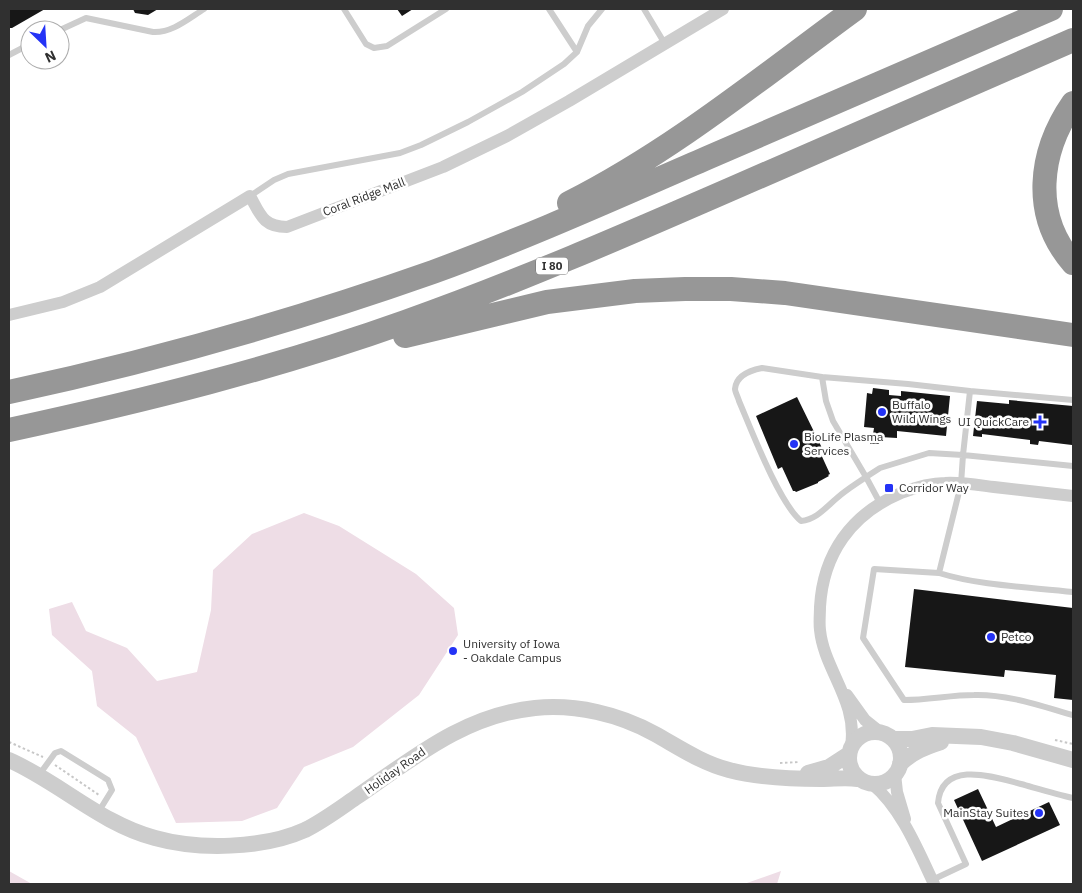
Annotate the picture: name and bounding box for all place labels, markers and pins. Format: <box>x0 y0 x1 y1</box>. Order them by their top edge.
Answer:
place label: Buffalo Wild Wings <box>892 397 952 426</box>
marker: Buffalo Wild Wings <box>876 406 888 418</box>
place label: UI QuickCare <box>958 414 1029 429</box>
marker: UI QuickCare <box>1033 415 1047 429</box>
place label: BioLife Plasma Services <box>804 429 884 458</box>
marker: BioLife Plasma Services <box>788 438 800 450</box>
place label: Corridor Way <box>899 480 969 495</box>
marker: Corridor Way <box>883 482 895 494</box>
place label: Petco <box>1001 629 1032 644</box>
marker: Petco <box>985 631 997 643</box>
place label: University of Iowa - Oakdale Campus <box>463 636 562 665</box>
marker: University of Iowa - Oakdale Campus <box>447 645 459 657</box>
place label: MainStay Suites <box>943 805 1029 820</box>
marker: MainStay Suites <box>1033 807 1045 819</box>

